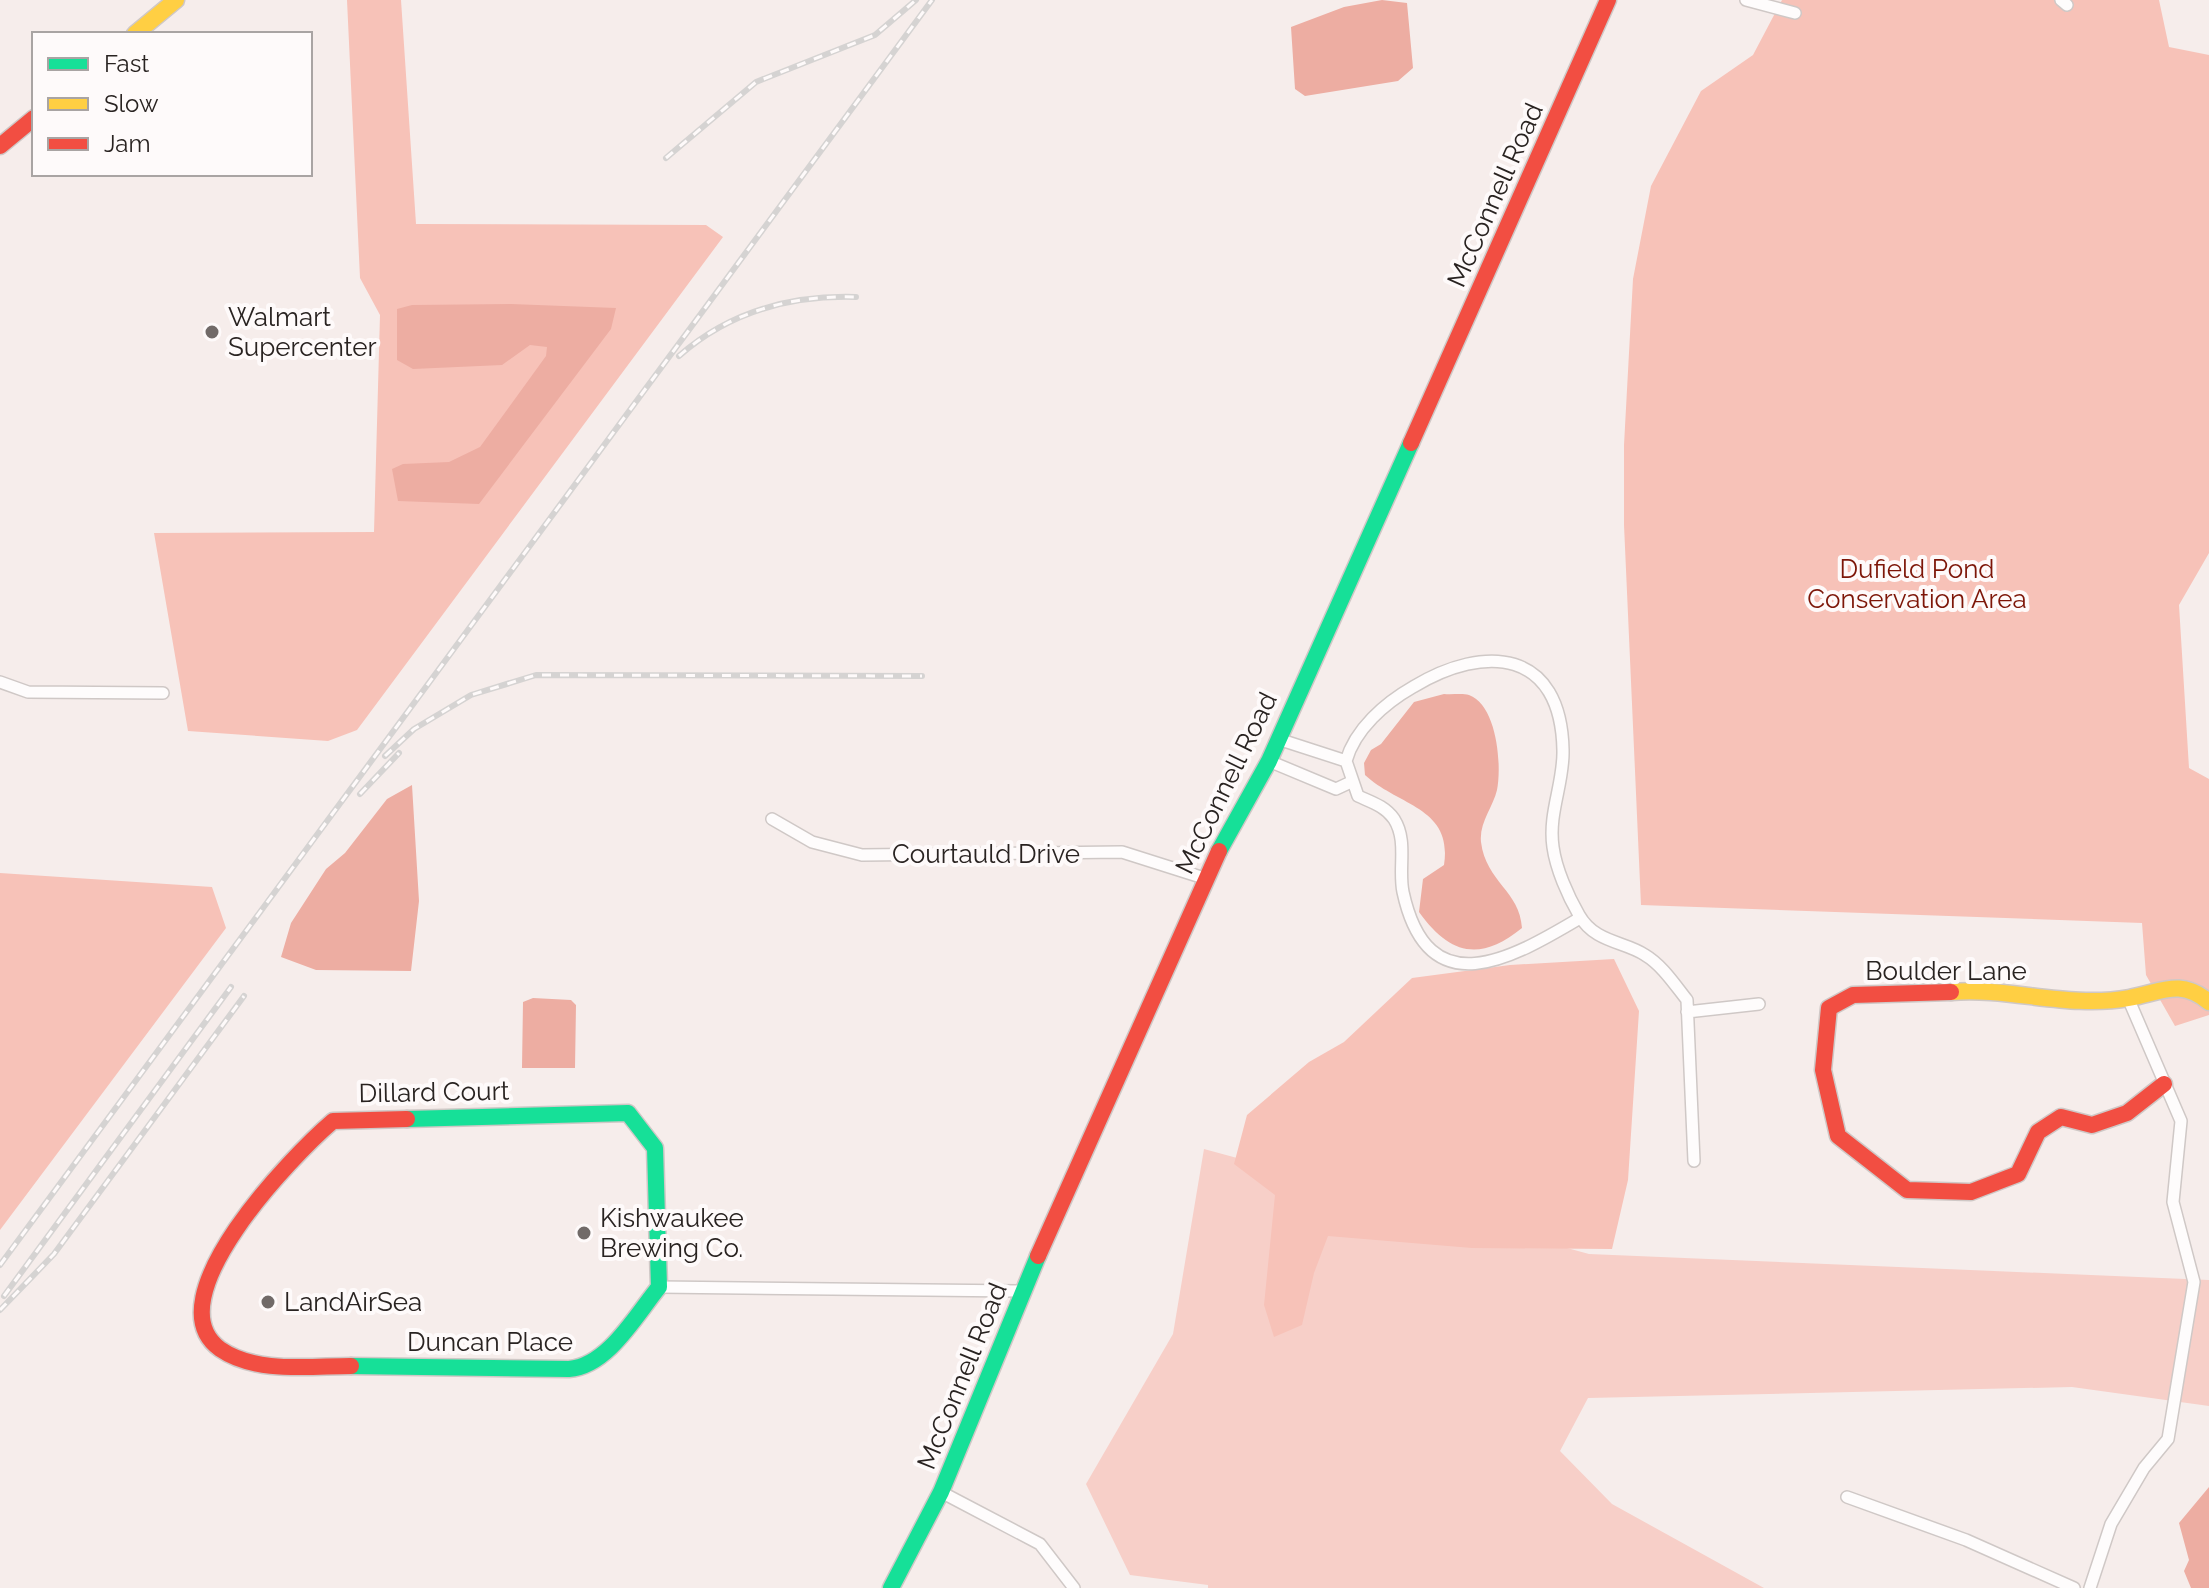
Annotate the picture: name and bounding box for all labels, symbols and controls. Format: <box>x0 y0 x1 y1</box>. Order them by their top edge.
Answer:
legend <box>32 32 312 176</box>
text: Fast <box>104 49 149 78</box>
text: Slow <box>104 89 159 118</box>
street label: McConnell Road <box>1441 98 1549 292</box>
text: Jam <box>104 129 150 158</box>
place label: Walmart Supercenter <box>228 302 377 362</box>
marker: Walmart Supercenter <box>203 323 221 341</box>
park label: Dufield Pond Conservation Area <box>1807 554 2027 614</box>
street label: McConnell Road <box>1169 687 1283 879</box>
street label: Courtauld Drive <box>892 839 1080 869</box>
street label: Boulder Lane <box>1865 956 2027 986</box>
street label: Dillard Court <box>358 1076 510 1108</box>
place label: Kishwaukee Brewing Co. <box>600 1203 744 1263</box>
marker: Kishwaukee Brewing Co. <box>575 1224 593 1242</box>
street label: McConnell Road <box>911 1279 1013 1473</box>
place label: LandAirSea <box>284 1287 422 1317</box>
marker: LandAirSea <box>259 1293 277 1311</box>
street label: Duncan Place <box>407 1327 573 1357</box>

